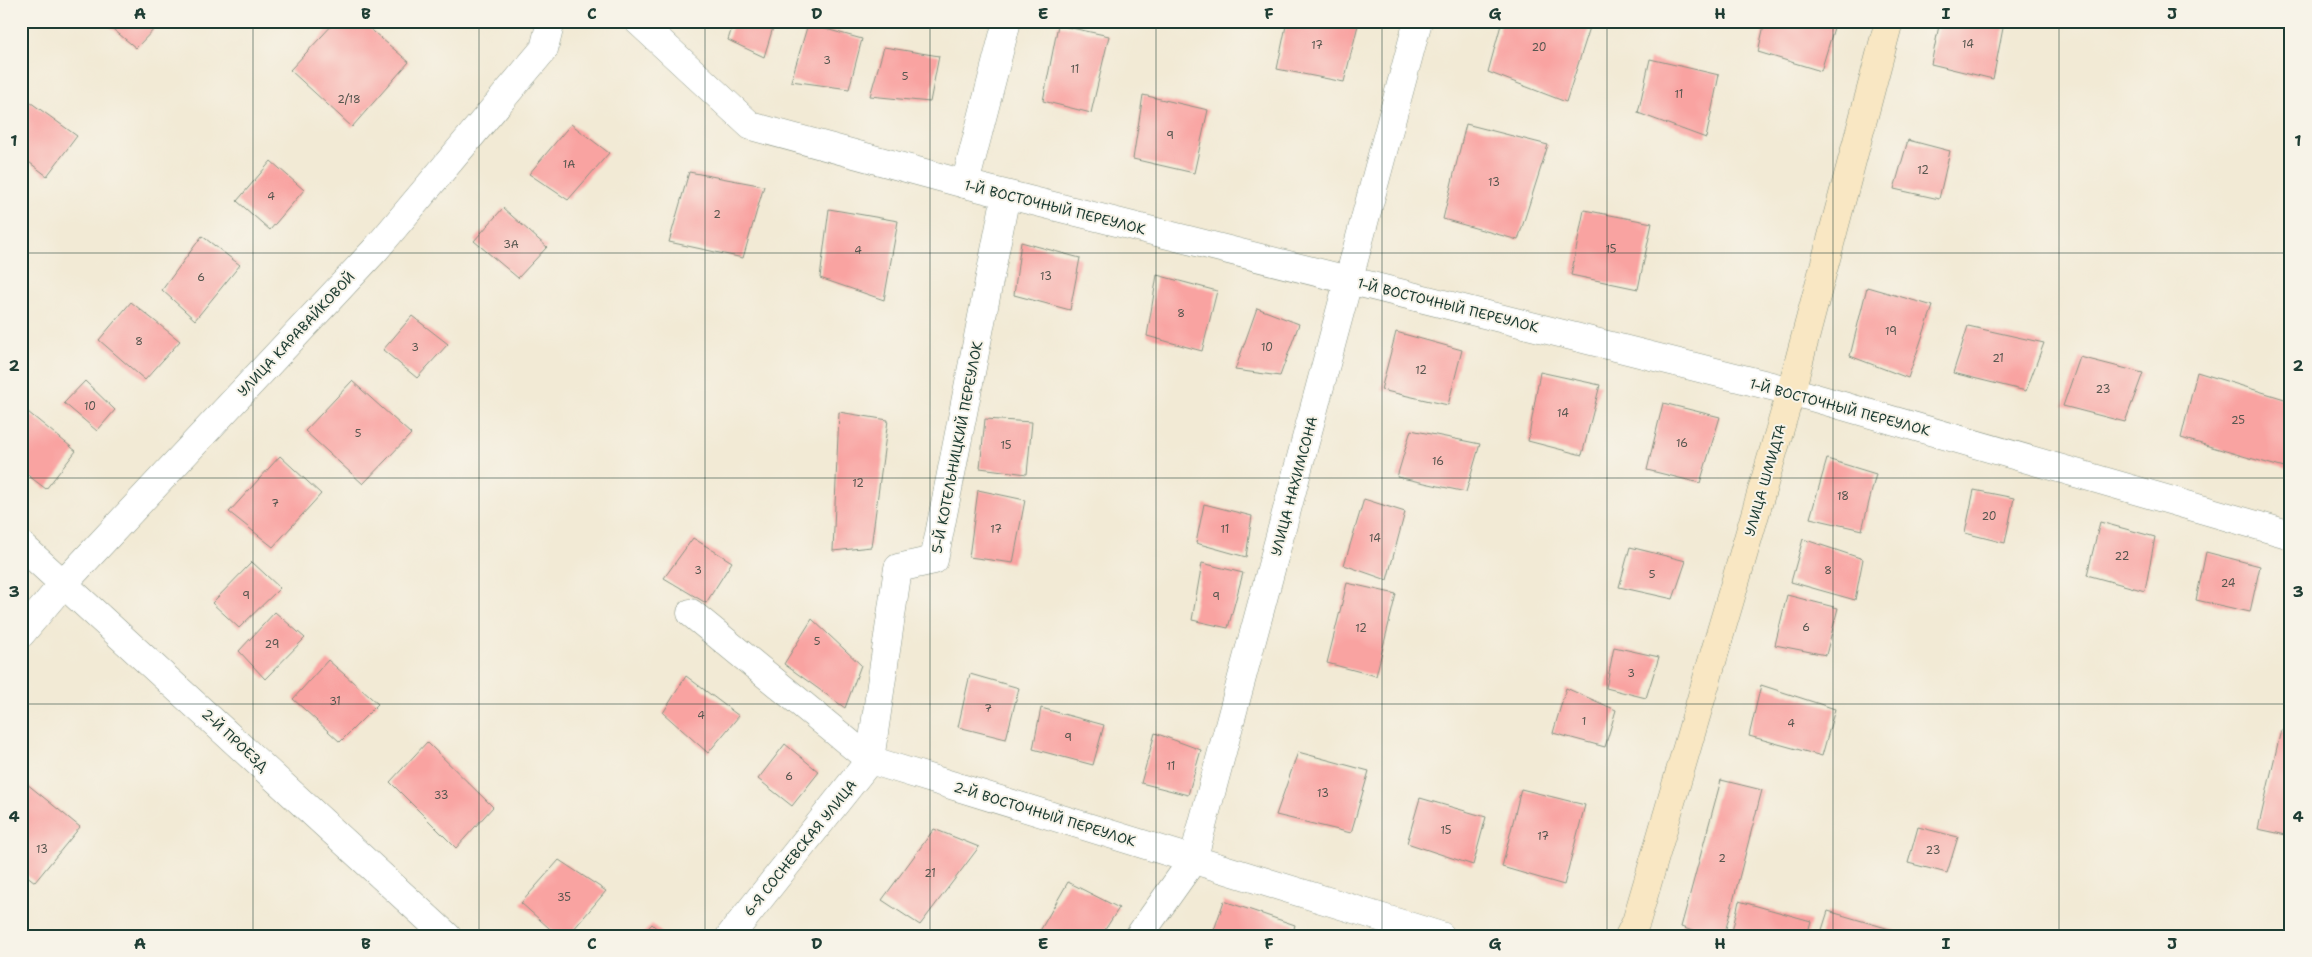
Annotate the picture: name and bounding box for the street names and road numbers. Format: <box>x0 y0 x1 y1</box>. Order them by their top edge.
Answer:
street label: 1-Й ВОСТОЧНЫЙ ПЕРЕУЛОК <box>962 176 1148 238</box>
street label: УЛИЦА КАРАВАЙКОВОЙ <box>234 268 358 400</box>
street label: 1-Й ВОСТОЧНЫЙ ПЕРЕУЛОК <box>1355 274 1541 336</box>
street label: 5-Й КОТЕЛЬНИЦКИЙ ПЕРЕУЛОК <box>928 339 986 555</box>
street label: 1-Й ВОСТОЧНЫЙ ПЕРЕУЛОК <box>1748 374 1932 440</box>
street label: УЛИЦА НАХИМСОНА <box>1267 414 1321 558</box>
street label: УЛИЦА ШМИДТА <box>1740 422 1790 538</box>
street label: 2-Й ПРОЕЗД <box>198 705 272 776</box>
street label: 6-Я СОСНЕВСКАЯ УЛИЦА <box>739 776 861 920</box>
street label: 2-Й ВОСТОЧНЫЙ ПЕРЕУЛОК <box>952 778 1138 850</box>

